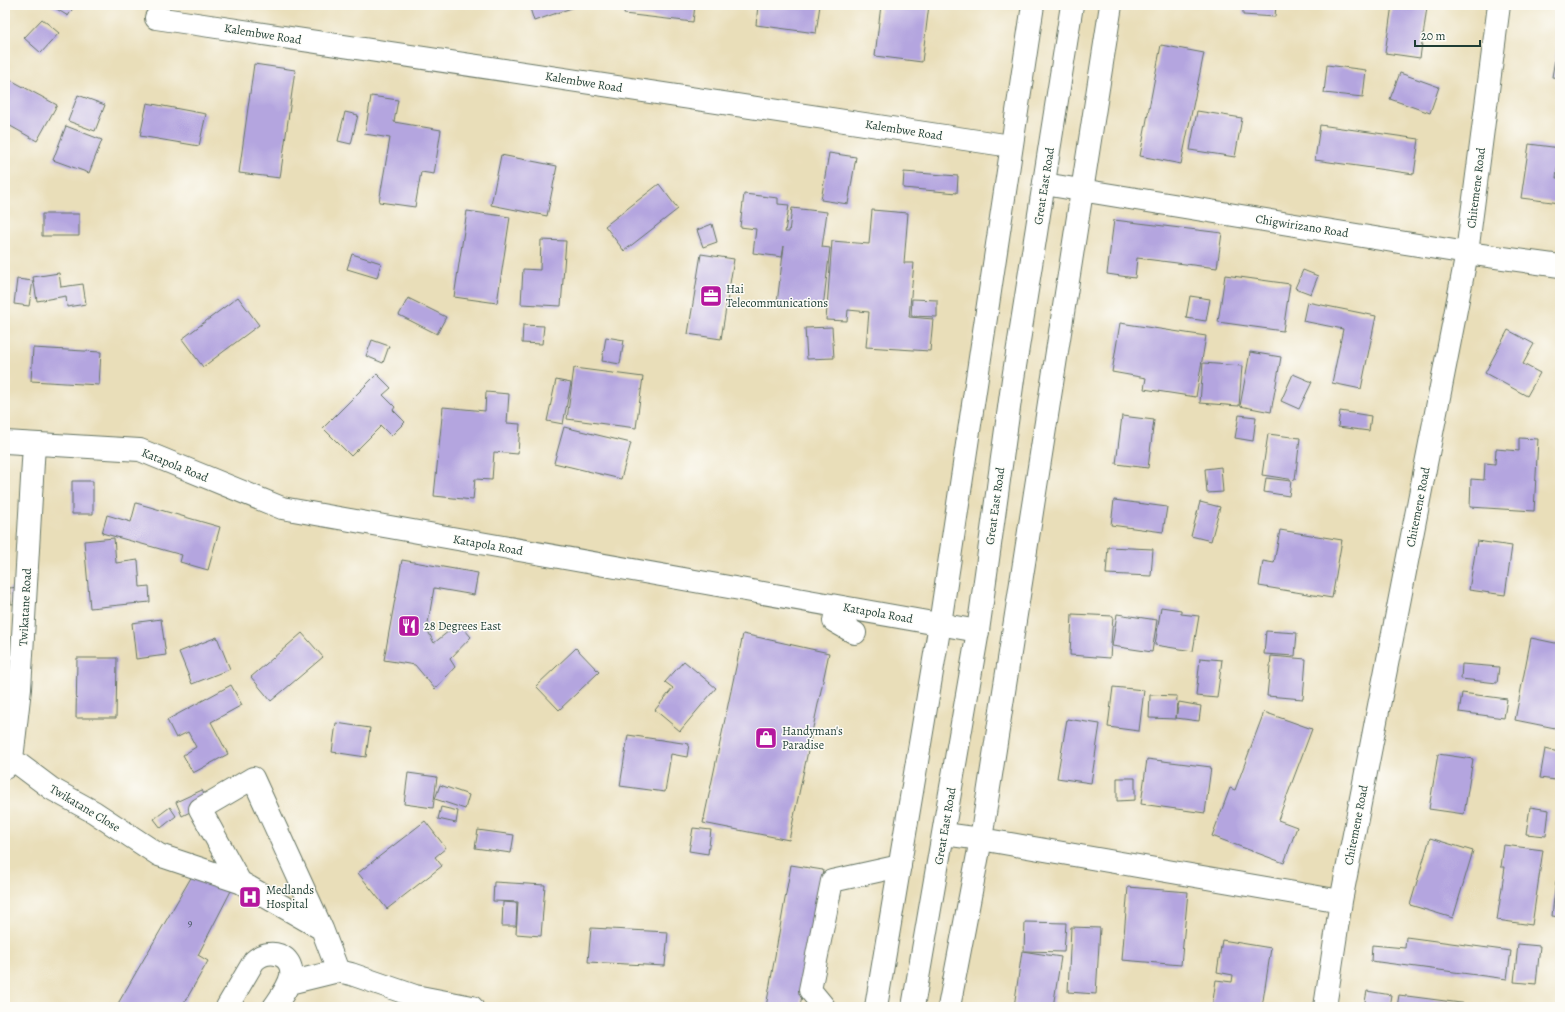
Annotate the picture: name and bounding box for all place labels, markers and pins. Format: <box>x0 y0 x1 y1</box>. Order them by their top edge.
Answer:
place label: Hai Telecommunications <box>726 281 828 311</box>
office icon: Hai Telecommunications <box>698 283 724 309</box>
restaurant icon: 28 Degrees East <box>396 613 422 639</box>
place label: 28 Degrees East <box>424 618 501 634</box>
place label: Handyman's Paradise <box>782 723 843 753</box>
shop icon: Handyman's Paradise <box>753 725 779 751</box>
place label: Medlands Hospital <box>266 882 314 912</box>
hospital icon: Medlands Hospital <box>237 884 263 910</box>

